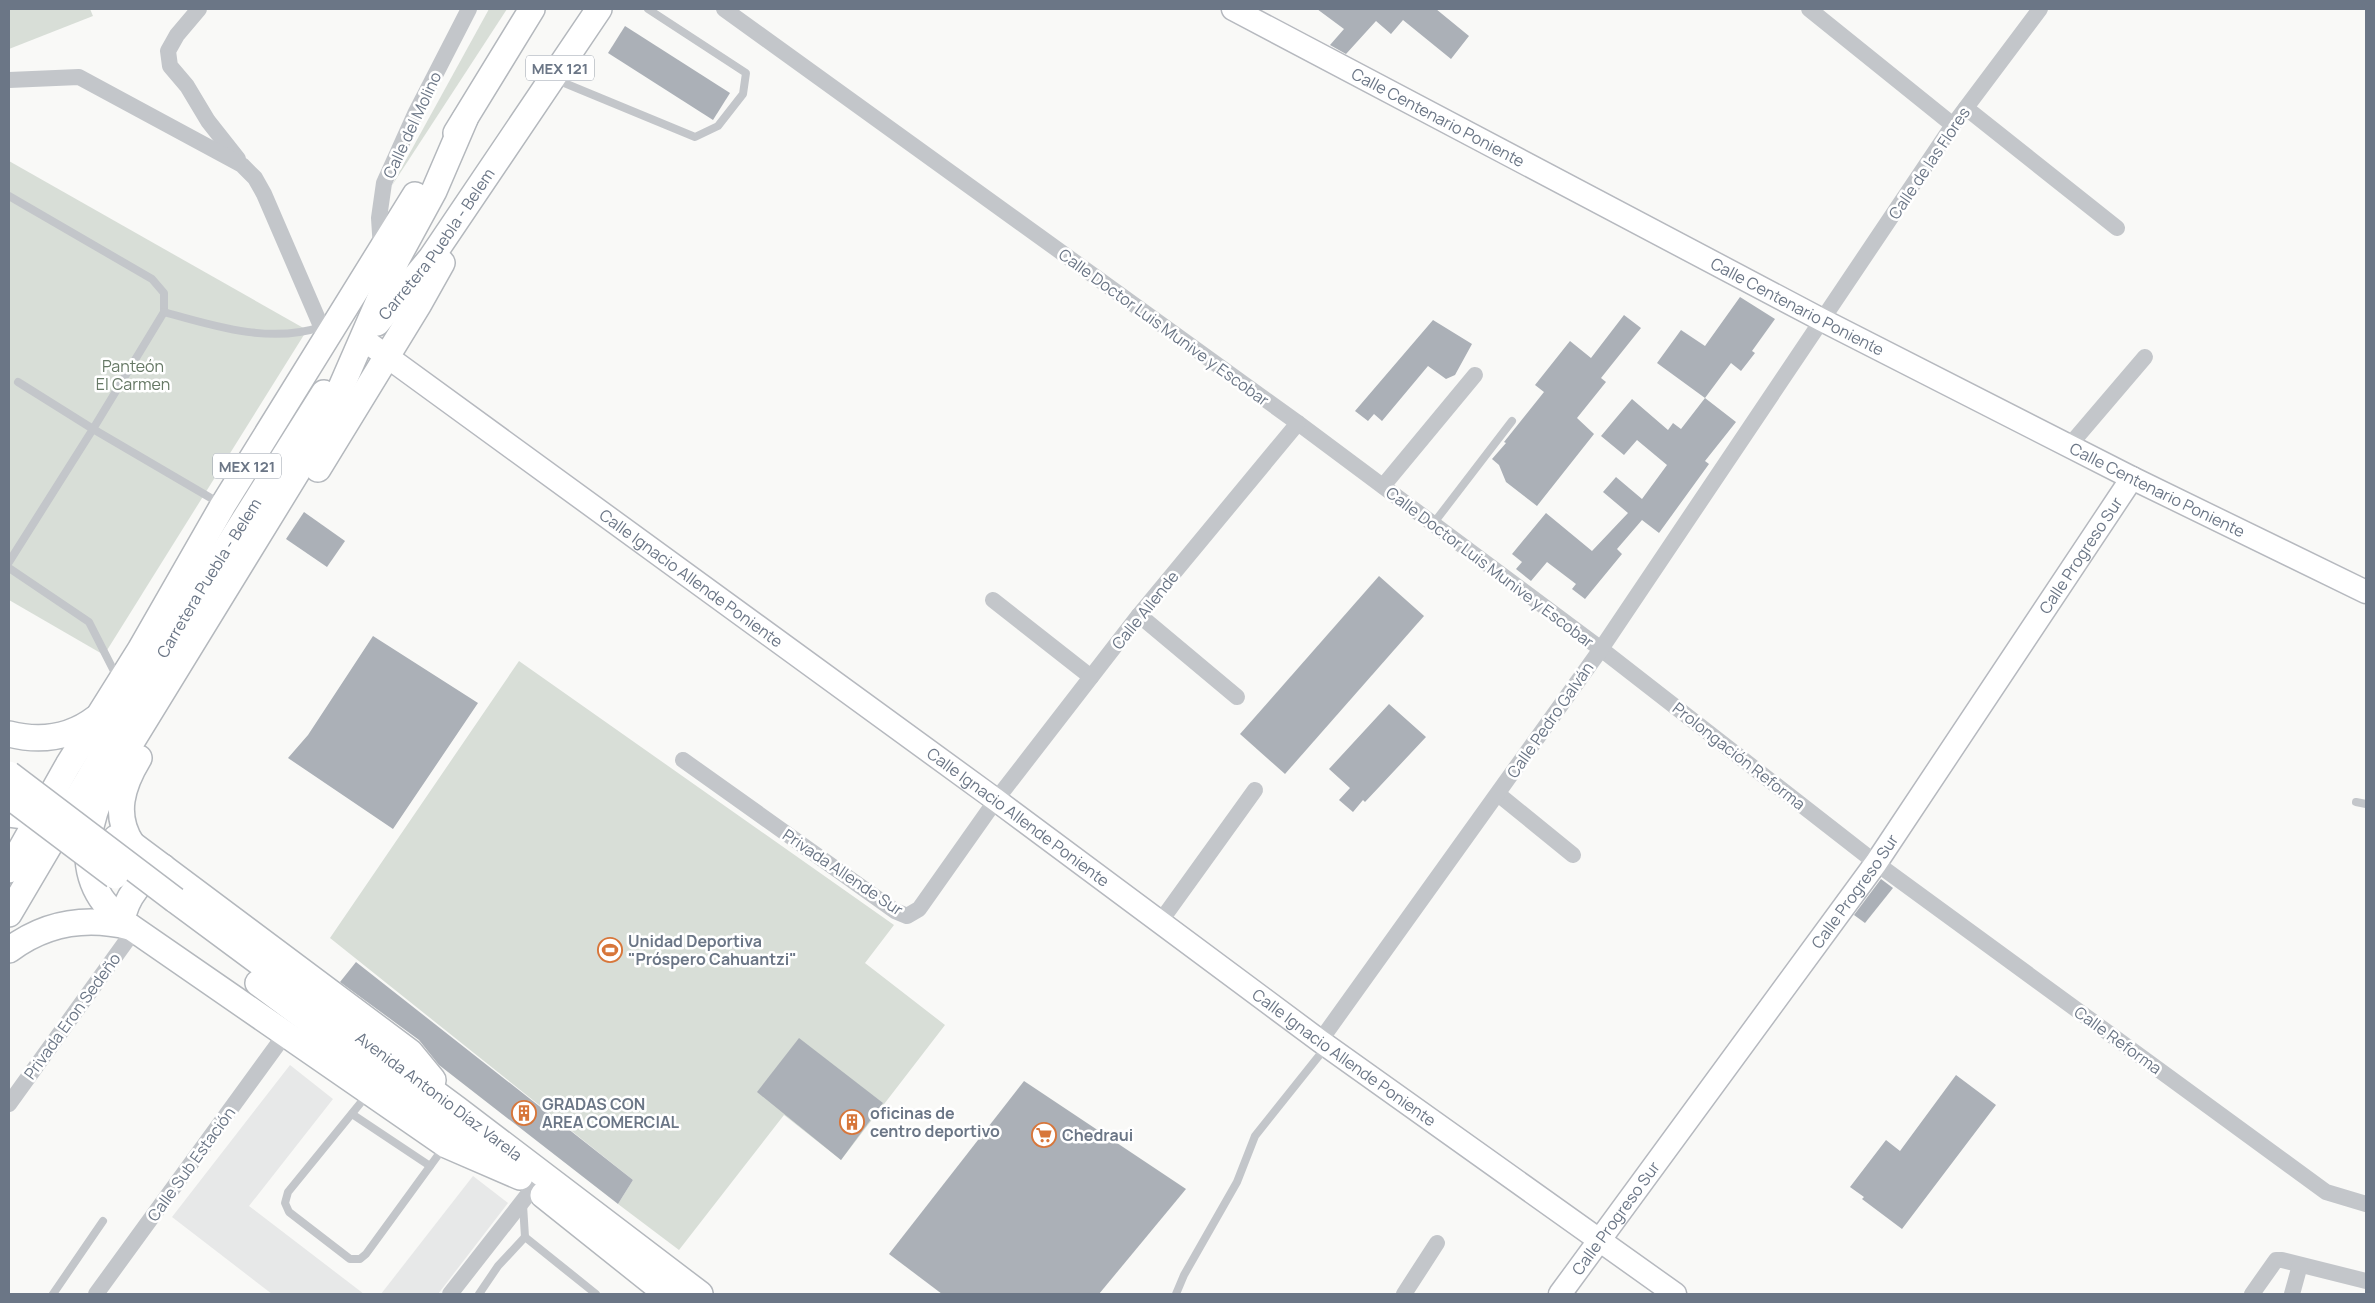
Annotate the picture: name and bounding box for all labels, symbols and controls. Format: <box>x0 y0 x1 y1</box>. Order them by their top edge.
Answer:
road number: MEX 121 <box>526 56 594 80</box>
street label: Calle Centenario Poniente <box>1348 63 1529 172</box>
street label: Calle del Molino <box>378 68 446 182</box>
street label: Calle de las Flores <box>1883 102 1975 224</box>
street label: Carretera Puebla - Belem <box>373 164 500 324</box>
street label: Calle Doctor Luis Munive y Escobar <box>1054 243 1274 411</box>
street label: Calle Centenario Poniente <box>1707 252 1888 361</box>
park label: Panteón El Carmen <box>96 355 170 395</box>
street label: Calle Centenario Poniente <box>2066 437 2249 542</box>
road number: MEX 121 <box>213 454 281 478</box>
street label: Calle Doctor Luis Munive y Escobar <box>1382 482 1599 653</box>
street label: Calle Progreso Sur <box>2034 492 2128 618</box>
street label: Carretera Puebla - Belem <box>151 494 266 662</box>
street label: Calle Ignacio Allende Poniente <box>595 504 787 652</box>
street label: Calle Allende <box>1106 566 1184 654</box>
street label: Calle Pedro Galván <box>1502 658 1598 782</box>
street label: Prolongación Reforma <box>1668 697 1810 815</box>
street label: Calle Ignacio Allende Poniente <box>922 742 1114 892</box>
street label: Privada Allende Sur <box>779 824 908 921</box>
street label: Calle Progreso Sur <box>1806 830 1903 953</box>
place label: Unidad Deportiva "Próspero Cahuantzi" <box>628 930 797 970</box>
sports icon: Unidad Deportiva "Próspero Cahuantzi" <box>597 937 623 963</box>
street label: Privada Eron Sedeño <box>19 948 125 1084</box>
street label: Calle Ignacio Allende Poniente <box>1248 983 1440 1131</box>
street label: Calle Reforma <box>2070 1001 2166 1079</box>
street label: Avenida Antonio Díaz Varela <box>351 1027 527 1166</box>
place label: GRADAS CON AREA COMERCIAL <box>542 1093 680 1133</box>
building icon: GRADAS CON AREA COMERCIAL <box>511 1100 537 1126</box>
street label: Calle Sub Estación <box>142 1102 240 1226</box>
place label: oficinas de centro deportivo <box>870 1102 1000 1142</box>
building icon: oficinas de centro deportivo <box>839 1109 865 1135</box>
supermarket icon: Chedraui <box>1031 1122 1057 1148</box>
place label: Chedraui <box>1062 1124 1133 1146</box>
street label: Calle Progreso Sur <box>1567 1157 1665 1279</box>

